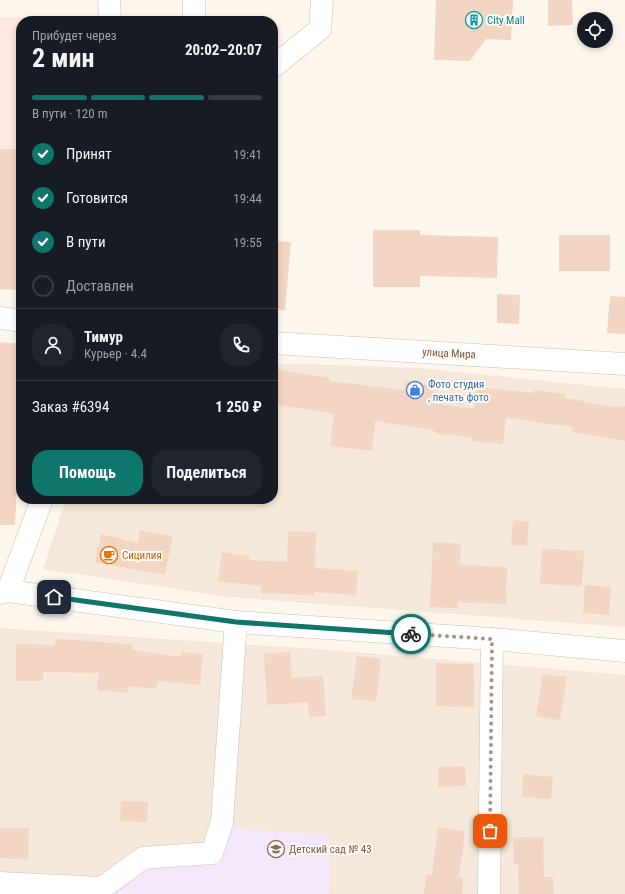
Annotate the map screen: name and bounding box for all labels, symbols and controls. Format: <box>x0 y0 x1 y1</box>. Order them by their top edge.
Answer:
building icon: City Mall <box>464 10 484 30</box>
map controls <box>577 12 613 48</box>
button: locate <box>577 12 613 48</box>
place label: City Mall <box>487 14 525 27</box>
text: Прибудет через <box>32 28 117 43</box>
text: 20:02–20:07 <box>185 41 262 59</box>
text: 2 мин <box>32 43 94 73</box>
text: В пути · 120 m <box>32 106 107 121</box>
icon: check <box>32 143 54 165</box>
text: Принят <box>66 145 112 163</box>
text: 19:41 <box>233 147 262 162</box>
icon: check <box>32 187 54 209</box>
text: Готовится <box>66 189 128 207</box>
text: 19:44 <box>233 191 262 206</box>
icon: check <box>32 231 54 253</box>
text: В пути <box>66 233 106 251</box>
text: 19:55 <box>233 235 262 250</box>
text: Доставлен <box>66 277 134 295</box>
button: person <box>32 324 74 366</box>
button: phone <box>220 324 262 366</box>
text: Тимур <box>84 328 123 346</box>
text: Курьер · 4.4 <box>84 346 147 361</box>
street label: улица Мира <box>422 346 476 361</box>
place label: Фото студия , печать фото <box>428 378 489 404</box>
shop icon: Фото студия , печать фото <box>405 380 425 400</box>
text: Заказ #6394 <box>32 398 109 416</box>
text: 1 250 ₽ <box>215 398 262 416</box>
button: Помощь <box>32 450 143 496</box>
button: Поделиться <box>151 450 262 496</box>
cafe icon: Сицилия <box>99 545 119 565</box>
place label: Сицилия <box>122 549 162 562</box>
pin <box>37 580 71 614</box>
icon: home <box>43 586 65 608</box>
courier <box>391 614 431 654</box>
icon: bike <box>400 623 422 645</box>
pin <box>473 814 507 848</box>
icon: bag <box>479 820 501 842</box>
school or university icon: Детский сад № 43 <box>266 839 286 859</box>
place label: Детский сад № 43 <box>289 843 372 856</box>

